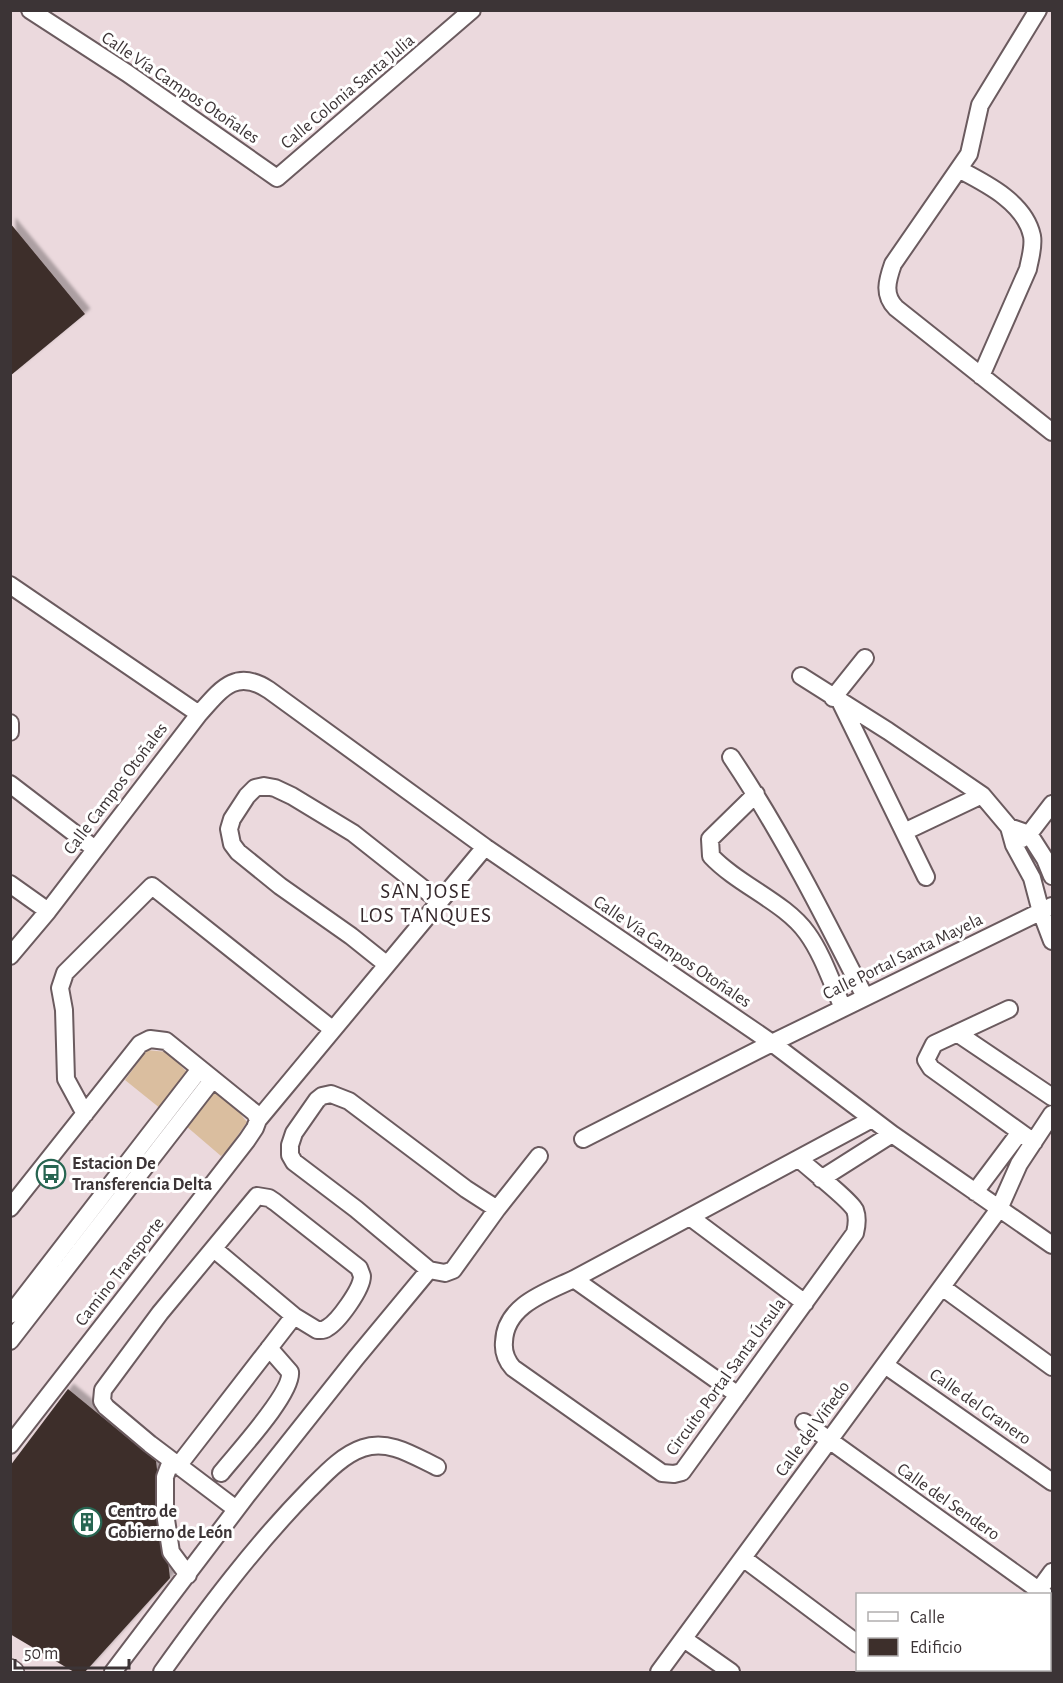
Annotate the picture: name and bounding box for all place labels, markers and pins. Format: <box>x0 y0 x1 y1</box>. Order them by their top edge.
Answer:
place label: Estacion De Transferencia Delta <box>72 1155 213 1194</box>
bus stop icon: Estacion De Transferencia Delta <box>35 1158 67 1190</box>
place label: Centro de Gobierno de León <box>108 1503 233 1542</box>
building icon: Centro de Gobierno de León <box>71 1506 103 1538</box>

